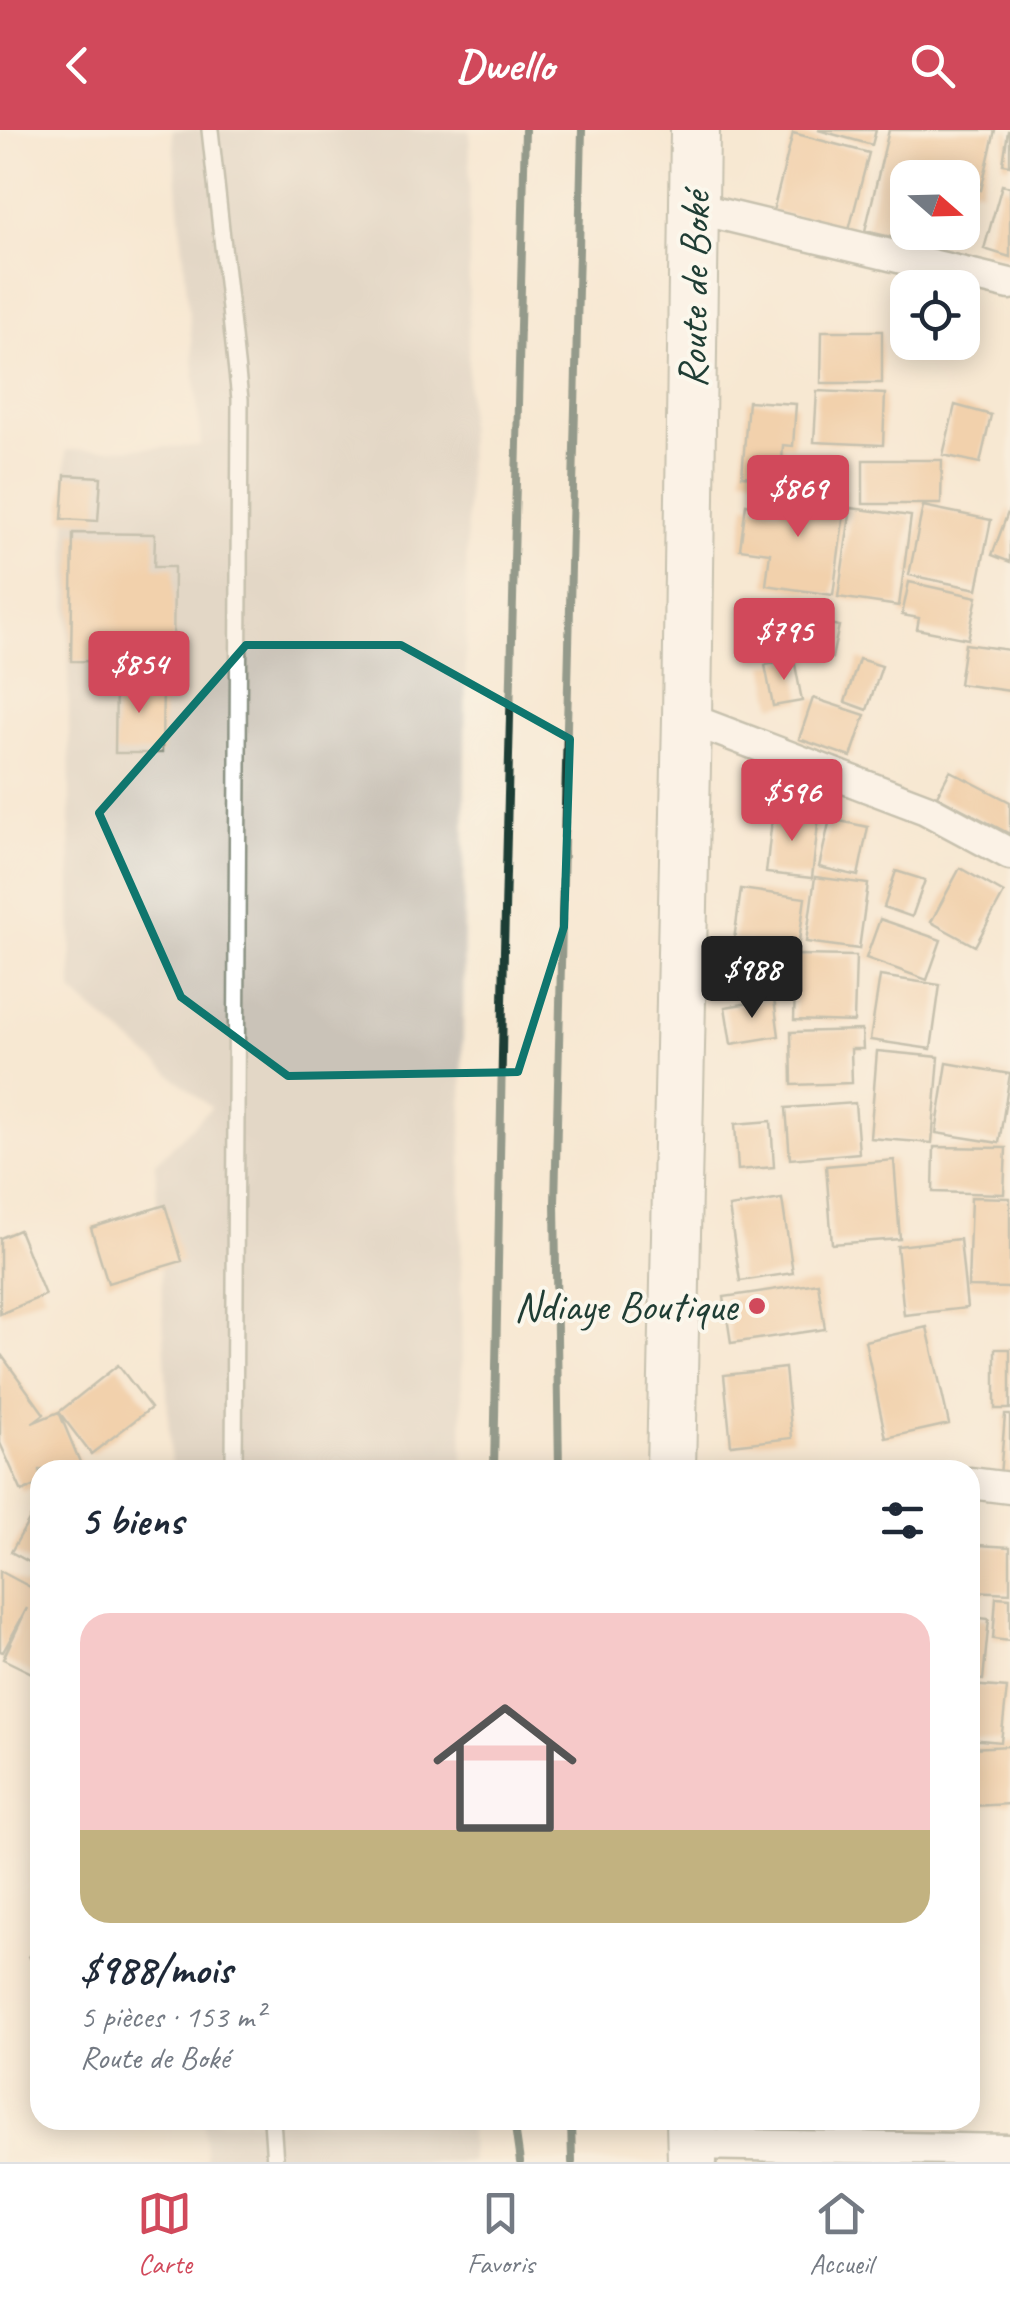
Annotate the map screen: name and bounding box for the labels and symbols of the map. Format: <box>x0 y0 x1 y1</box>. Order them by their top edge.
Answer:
north arrow <box>890 160 980 250</box>
street label: Route de Boké <box>666 185 722 389</box>
pin: $869 <box>739 455 857 540</box>
pin: $795 <box>725 598 843 683</box>
pin: $854 <box>80 631 198 716</box>
pin: $596 <box>733 759 851 844</box>
pin: $988 <box>693 936 811 1021</box>
place label: Ndiaye Boutique <box>514 1280 739 1333</box>
marker: Ndiaye Boutique <box>746 1295 768 1317</box>

